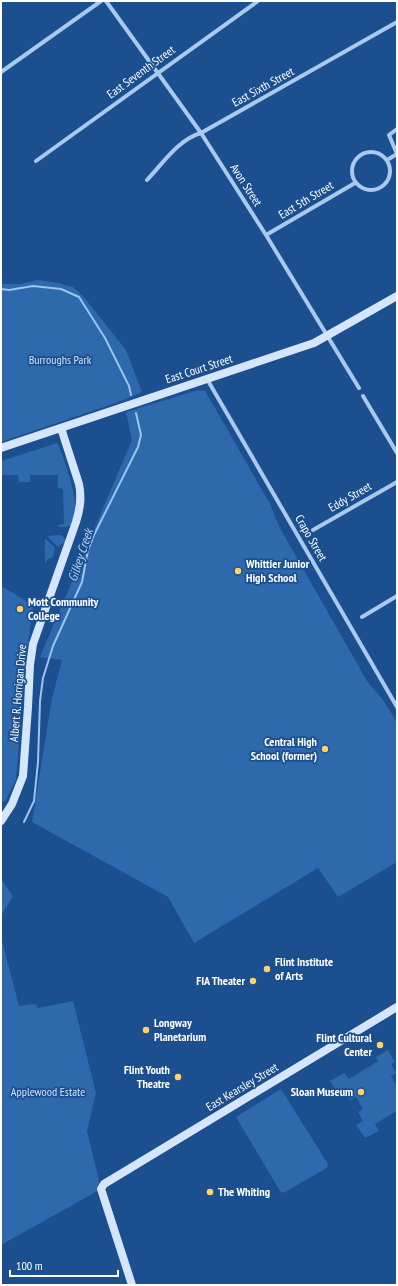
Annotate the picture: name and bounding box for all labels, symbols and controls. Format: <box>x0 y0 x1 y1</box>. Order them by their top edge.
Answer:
street label: East Seventh Street <box>104 41 178 101</box>
street label: East Sixth Street <box>229 63 297 110</box>
street label: Avon Street <box>227 161 266 209</box>
street label: East 5th Street <box>276 177 336 222</box>
street label: East Court Street <box>163 350 235 386</box>
park label: Burroughs Park <box>29 352 92 367</box>
street label: Eddy Street <box>326 478 374 515</box>
street label: Crapo Street <box>292 512 331 564</box>
water label: Gilkey Creek <box>64 525 98 584</box>
place label: Whittier Junior High School <box>245 556 310 585</box>
marker: Whittier Junior High School <box>233 566 243 576</box>
place label: Mott Community College <box>28 594 99 623</box>
marker: Mott Community College <box>15 604 25 614</box>
street label: Albert R. Horrigan Drive <box>6 643 29 742</box>
place label: Central High School (former) <box>251 734 317 763</box>
marker: Central High School (former) <box>320 744 330 754</box>
place label: Flint Institute of Arts <box>275 954 333 983</box>
marker: Flint Institute of Arts <box>262 964 272 974</box>
place label: FIA Theater <box>196 973 245 988</box>
marker: FIA Theater <box>248 976 258 986</box>
place label: Longway Planetarium <box>154 1015 206 1044</box>
marker: Longway Planetarium <box>141 1025 151 1035</box>
place label: Flint Cultural Center <box>316 1030 372 1059</box>
marker: Flint Cultural Center <box>375 1040 385 1050</box>
street label: East Kearsley Street <box>203 1059 281 1114</box>
place label: Flint Youth Theatre <box>124 1062 170 1091</box>
marker: Flint Youth Theatre <box>173 1072 183 1082</box>
park label: Applewood Estate <box>11 1084 85 1099</box>
place label: Sloan Museum <box>291 1084 353 1099</box>
marker: Sloan Museum <box>356 1087 366 1097</box>
place label: The Whiting <box>218 1184 270 1199</box>
marker: The Whiting <box>205 1187 215 1197</box>
scale bar <box>10 1252 118 1278</box>
text: 100 m <box>16 1258 43 1273</box>

